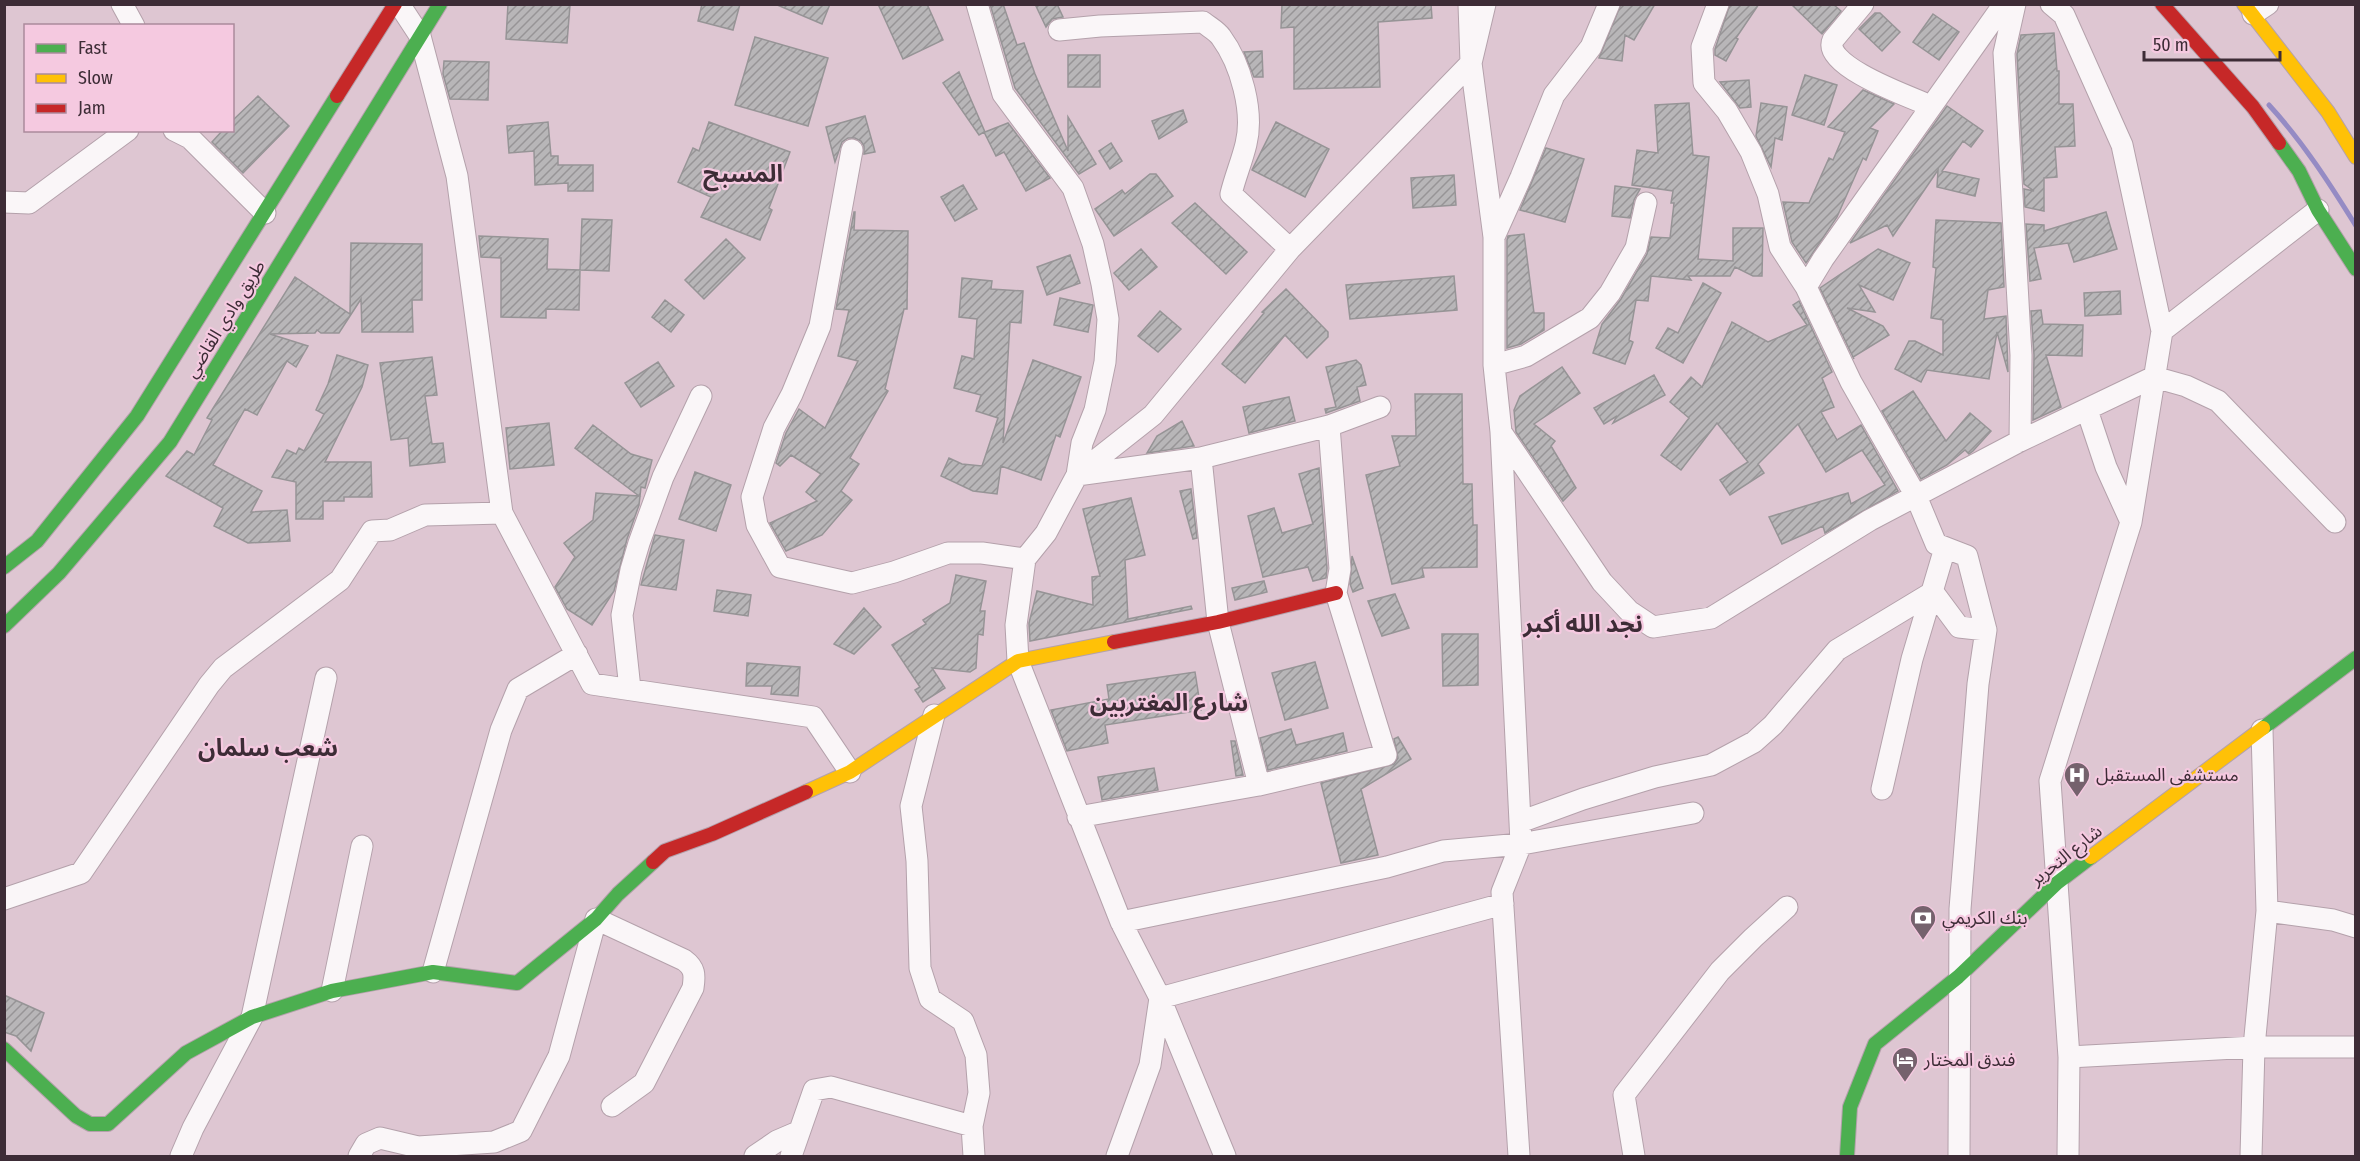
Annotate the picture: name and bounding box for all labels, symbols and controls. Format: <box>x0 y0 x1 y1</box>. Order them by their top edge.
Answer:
legend <box>24 24 234 132</box>
scale bar <box>2144 24 2280 62</box>
text: 50 m <box>2153 34 2189 56</box>
text: Fast <box>78 37 107 59</box>
text: Slow <box>78 67 113 89</box>
text: Jam <box>78 97 106 119</box>
district label: المسبح <box>703 160 783 192</box>
street label: طريق وادي القاضي <box>180 256 272 383</box>
district label: نجد الله أكبر <box>1522 609 1643 638</box>
district label: شارع المغتربين <box>1090 689 1248 720</box>
district label: شعب سلمان <box>198 734 338 763</box>
hospital icon: مستشفى المستقبل <box>2062 760 2092 798</box>
place label: مستشفى المستقبل <box>2096 764 2239 786</box>
street label: شارع التحرير <box>2025 820 2108 893</box>
bank icon: بنك الكريمي <box>1908 903 1938 941</box>
place label: بنك الكريمي <box>1942 907 2028 931</box>
hotel icon: فندق المختار <box>1890 1045 1920 1083</box>
place label: فندق المختار <box>1923 1049 2015 1071</box>

